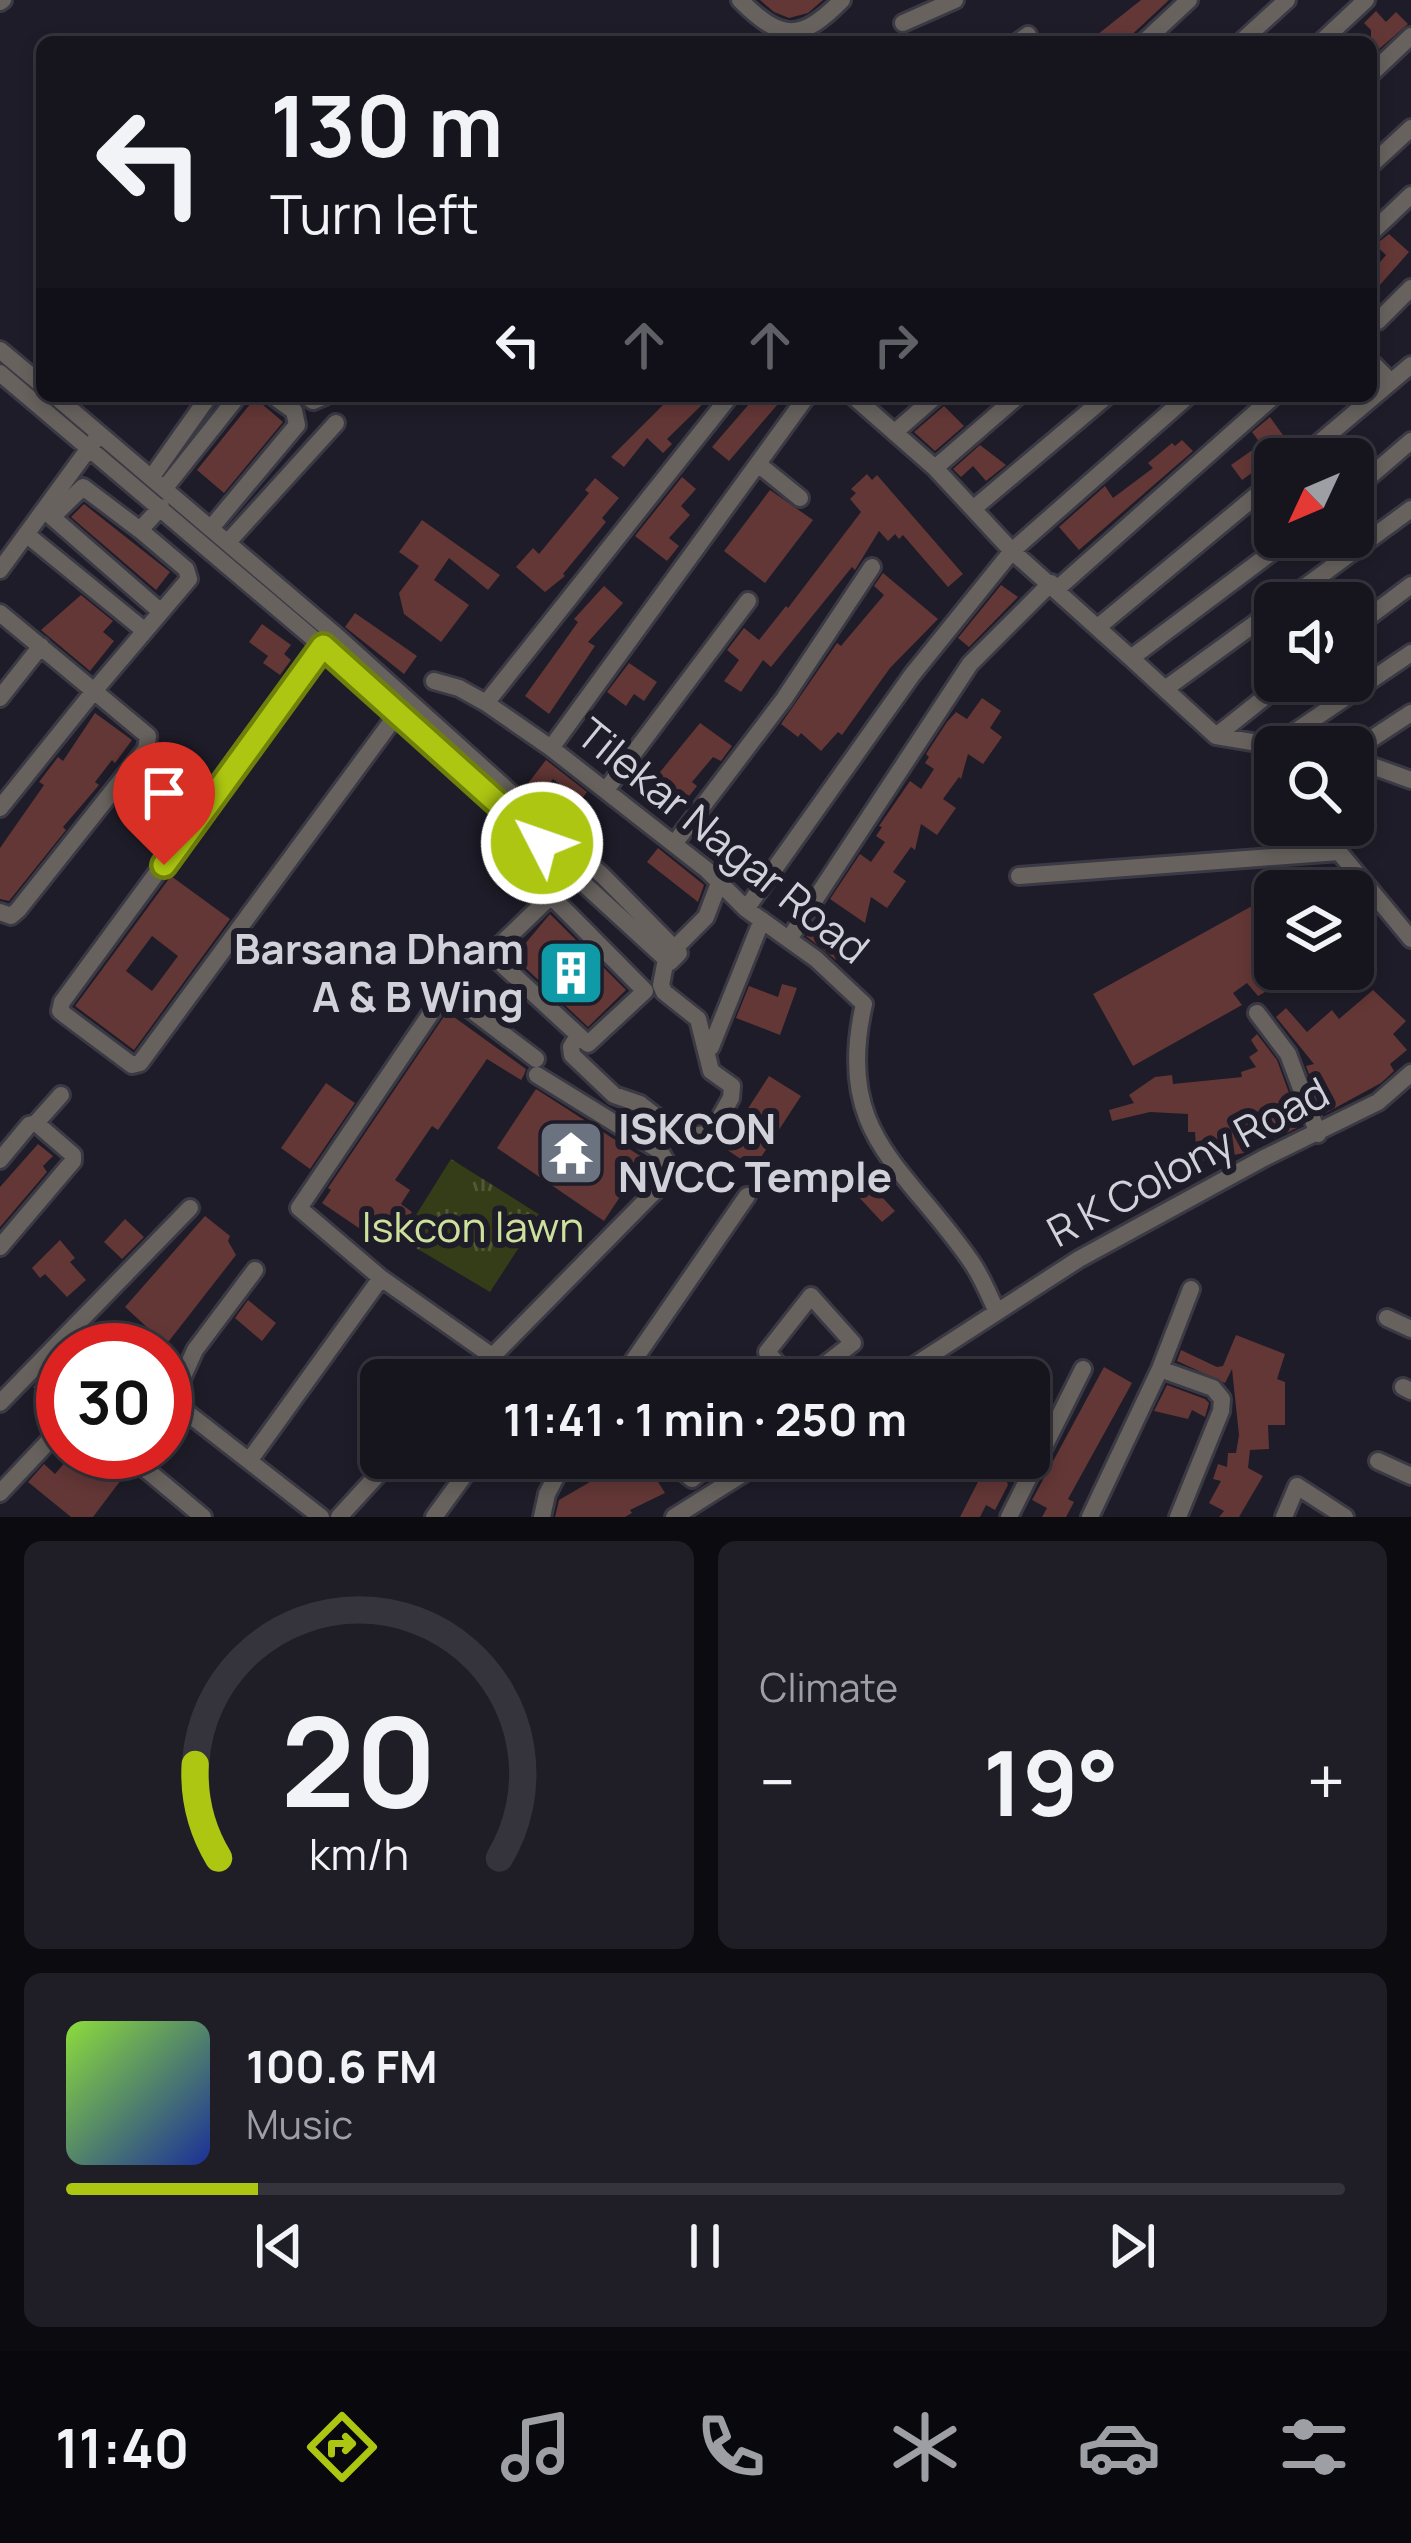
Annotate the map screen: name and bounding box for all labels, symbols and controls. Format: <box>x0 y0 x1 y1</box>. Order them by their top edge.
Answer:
text: 130 m <box>270 67 503 182</box>
icon: left <box>72 84 228 240</box>
text: Turn left <box>270 176 479 250</box>
icon: left <box>485 312 551 378</box>
icon: ahead <box>611 312 677 378</box>
icon: ahead <box>737 312 803 378</box>
icon: right <box>863 312 929 378</box>
north arrow <box>1254 438 1374 558</box>
map controls <box>1254 438 1374 990</box>
button: sound <box>1254 582 1374 702</box>
street label: Tilekar Nagar Road <box>565 704 882 976</box>
button: search <box>1254 726 1374 846</box>
pin <box>113 742 215 865</box>
icon: arrive <box>131 760 197 826</box>
position arrow <box>479 780 605 906</box>
button: layers <box>1254 870 1374 990</box>
place label: Barsana Dham A & B Wing <box>234 919 524 1025</box>
building icon: Barsana Dham A & B Wing <box>536 938 606 1008</box>
street label: R K Colony Road <box>1037 1062 1338 1260</box>
place label: ISKCON NVCC Temple <box>618 1099 892 1205</box>
temple icon: ISKCON NVCC Temple <box>536 1118 606 1188</box>
park label: Iskcon lawn <box>362 1197 584 1255</box>
speed limit sign: 30 <box>36 1323 192 1479</box>
text: 11:41 · 1 min · 250 m <box>503 1388 907 1450</box>
text: Climate <box>760 1660 898 1714</box>
text: 20 <box>281 1674 437 1844</box>
text: 19° <box>983 1720 1119 1843</box>
text: − <box>760 1736 795 1826</box>
text: + <box>1307 1736 1345 1826</box>
text: km/h <box>309 1824 409 1883</box>
text: 100.6 FM <box>246 2035 438 2097</box>
text: Music <box>246 2097 353 2151</box>
icon: previous <box>246 2213 312 2279</box>
icon: pause <box>672 2213 738 2279</box>
icon: next <box>1099 2213 1165 2279</box>
icon: directions <box>300 2405 384 2489</box>
icon: music <box>494 2405 578 2489</box>
icon: phone <box>689 2405 773 2489</box>
icon: climate <box>883 2405 967 2489</box>
icon: car <box>1077 2405 1161 2489</box>
icon: filters <box>1272 2405 1356 2489</box>
text: 11:40 <box>55 2410 189 2484</box>

